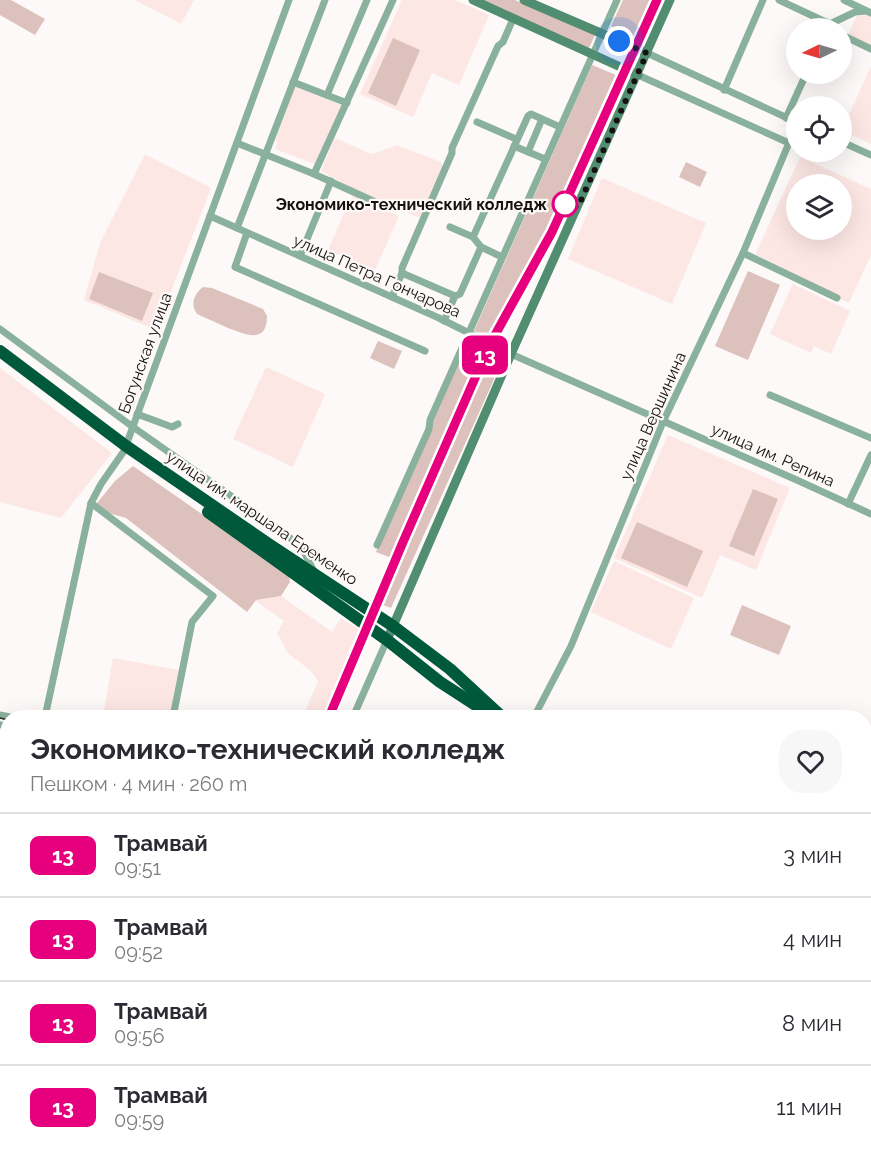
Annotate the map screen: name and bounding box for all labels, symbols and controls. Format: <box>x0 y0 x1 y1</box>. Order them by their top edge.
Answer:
north arrow <box>786 18 852 84</box>
map controls <box>786 18 852 240</box>
your location <box>604 26 634 56</box>
button: locate <box>786 96 852 162</box>
button: layers <box>786 174 852 240</box>
marker: Экономико-технический колледж <box>552 191 578 217</box>
place label: Экономико-технический колледж <box>275 195 547 214</box>
street label: улица Петра Гончарова <box>290 230 464 322</box>
street label: Богунская улица <box>114 290 176 416</box>
line badge: 13 <box>458 336 512 374</box>
text: 13 <box>474 343 496 368</box>
street label: улица Вершинина <box>616 349 690 483</box>
street label: улица им. Репина <box>708 419 838 491</box>
street label: улица им. маршала Еременко <box>163 447 361 589</box>
button: heart <box>779 730 842 793</box>
text: Экономико-технический колледж <box>30 733 505 766</box>
text: Пешком · 4 мин · 260 m <box>30 772 248 796</box>
text: Трамвай <box>114 830 208 856</box>
text: 3 мин <box>783 842 842 868</box>
text: 13 <box>52 843 74 868</box>
text: 09:51 <box>114 856 161 880</box>
text: Трамвай <box>114 914 208 940</box>
text: 4 мин <box>783 926 842 952</box>
text: 13 <box>52 927 74 952</box>
text: 09:52 <box>114 940 163 964</box>
text: Трамвай <box>114 998 208 1024</box>
text: 8 мин <box>782 1010 842 1036</box>
text: 13 <box>52 1011 74 1036</box>
text: 09:56 <box>114 1024 165 1048</box>
text: Трамвай <box>114 1082 208 1108</box>
text: 11 мин <box>776 1094 842 1120</box>
text: 13 <box>52 1095 74 1120</box>
text: 09:59 <box>114 1108 164 1132</box>

